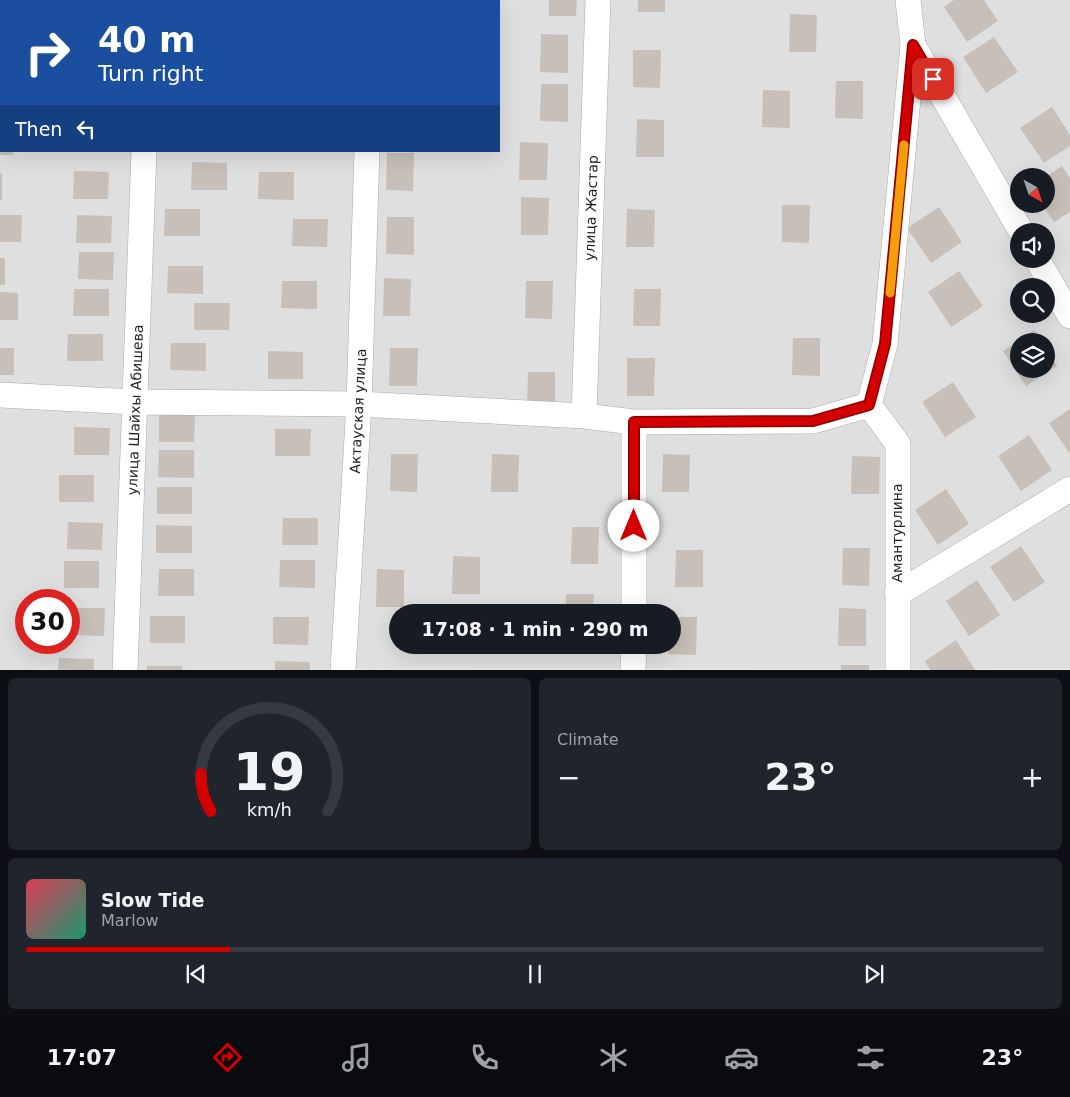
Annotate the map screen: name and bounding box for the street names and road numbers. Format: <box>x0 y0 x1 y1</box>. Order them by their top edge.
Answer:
street label: улица Жастар <box>581 155 601 261</box>
street label: улица Шайхы Абишева <box>124 324 146 496</box>
street label: Актауская улица <box>347 348 369 474</box>
street label: Амантурлина <box>889 484 905 582</box>

